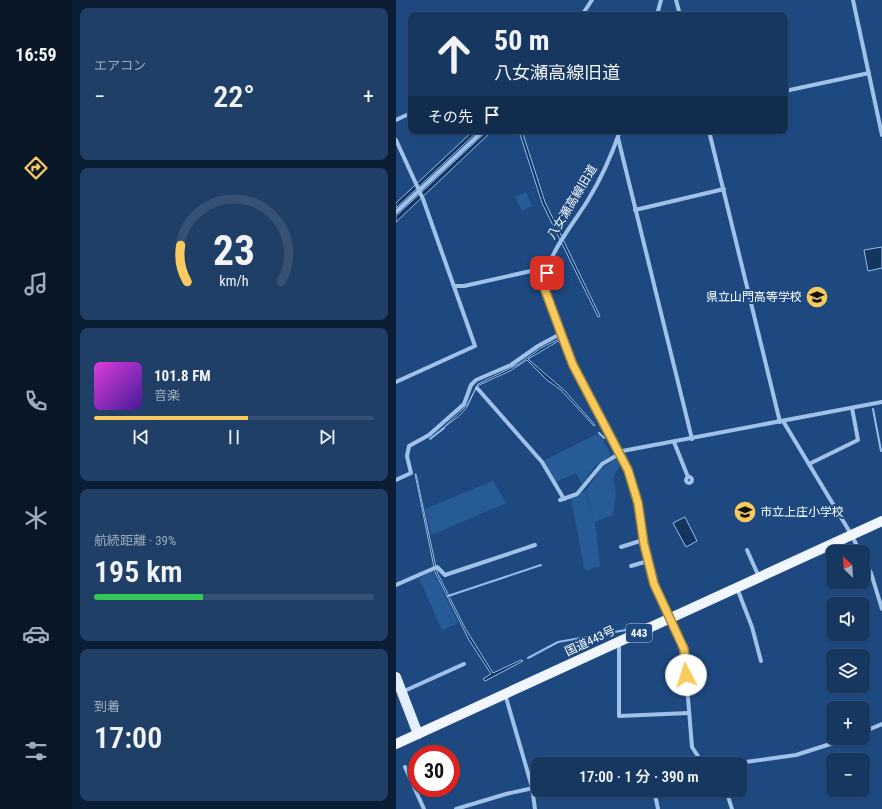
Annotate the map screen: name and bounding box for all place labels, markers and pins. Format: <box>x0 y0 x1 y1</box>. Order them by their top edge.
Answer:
pin <box>530 256 564 290</box>
school or university icon: 県立山門高等学校 <box>804 284 830 310</box>
place label: 県立山門高等学校 <box>706 290 802 304</box>
school or university icon: 市立上庄小学校 <box>732 499 758 525</box>
place label: 市立上庄小学校 <box>760 505 844 519</box>

